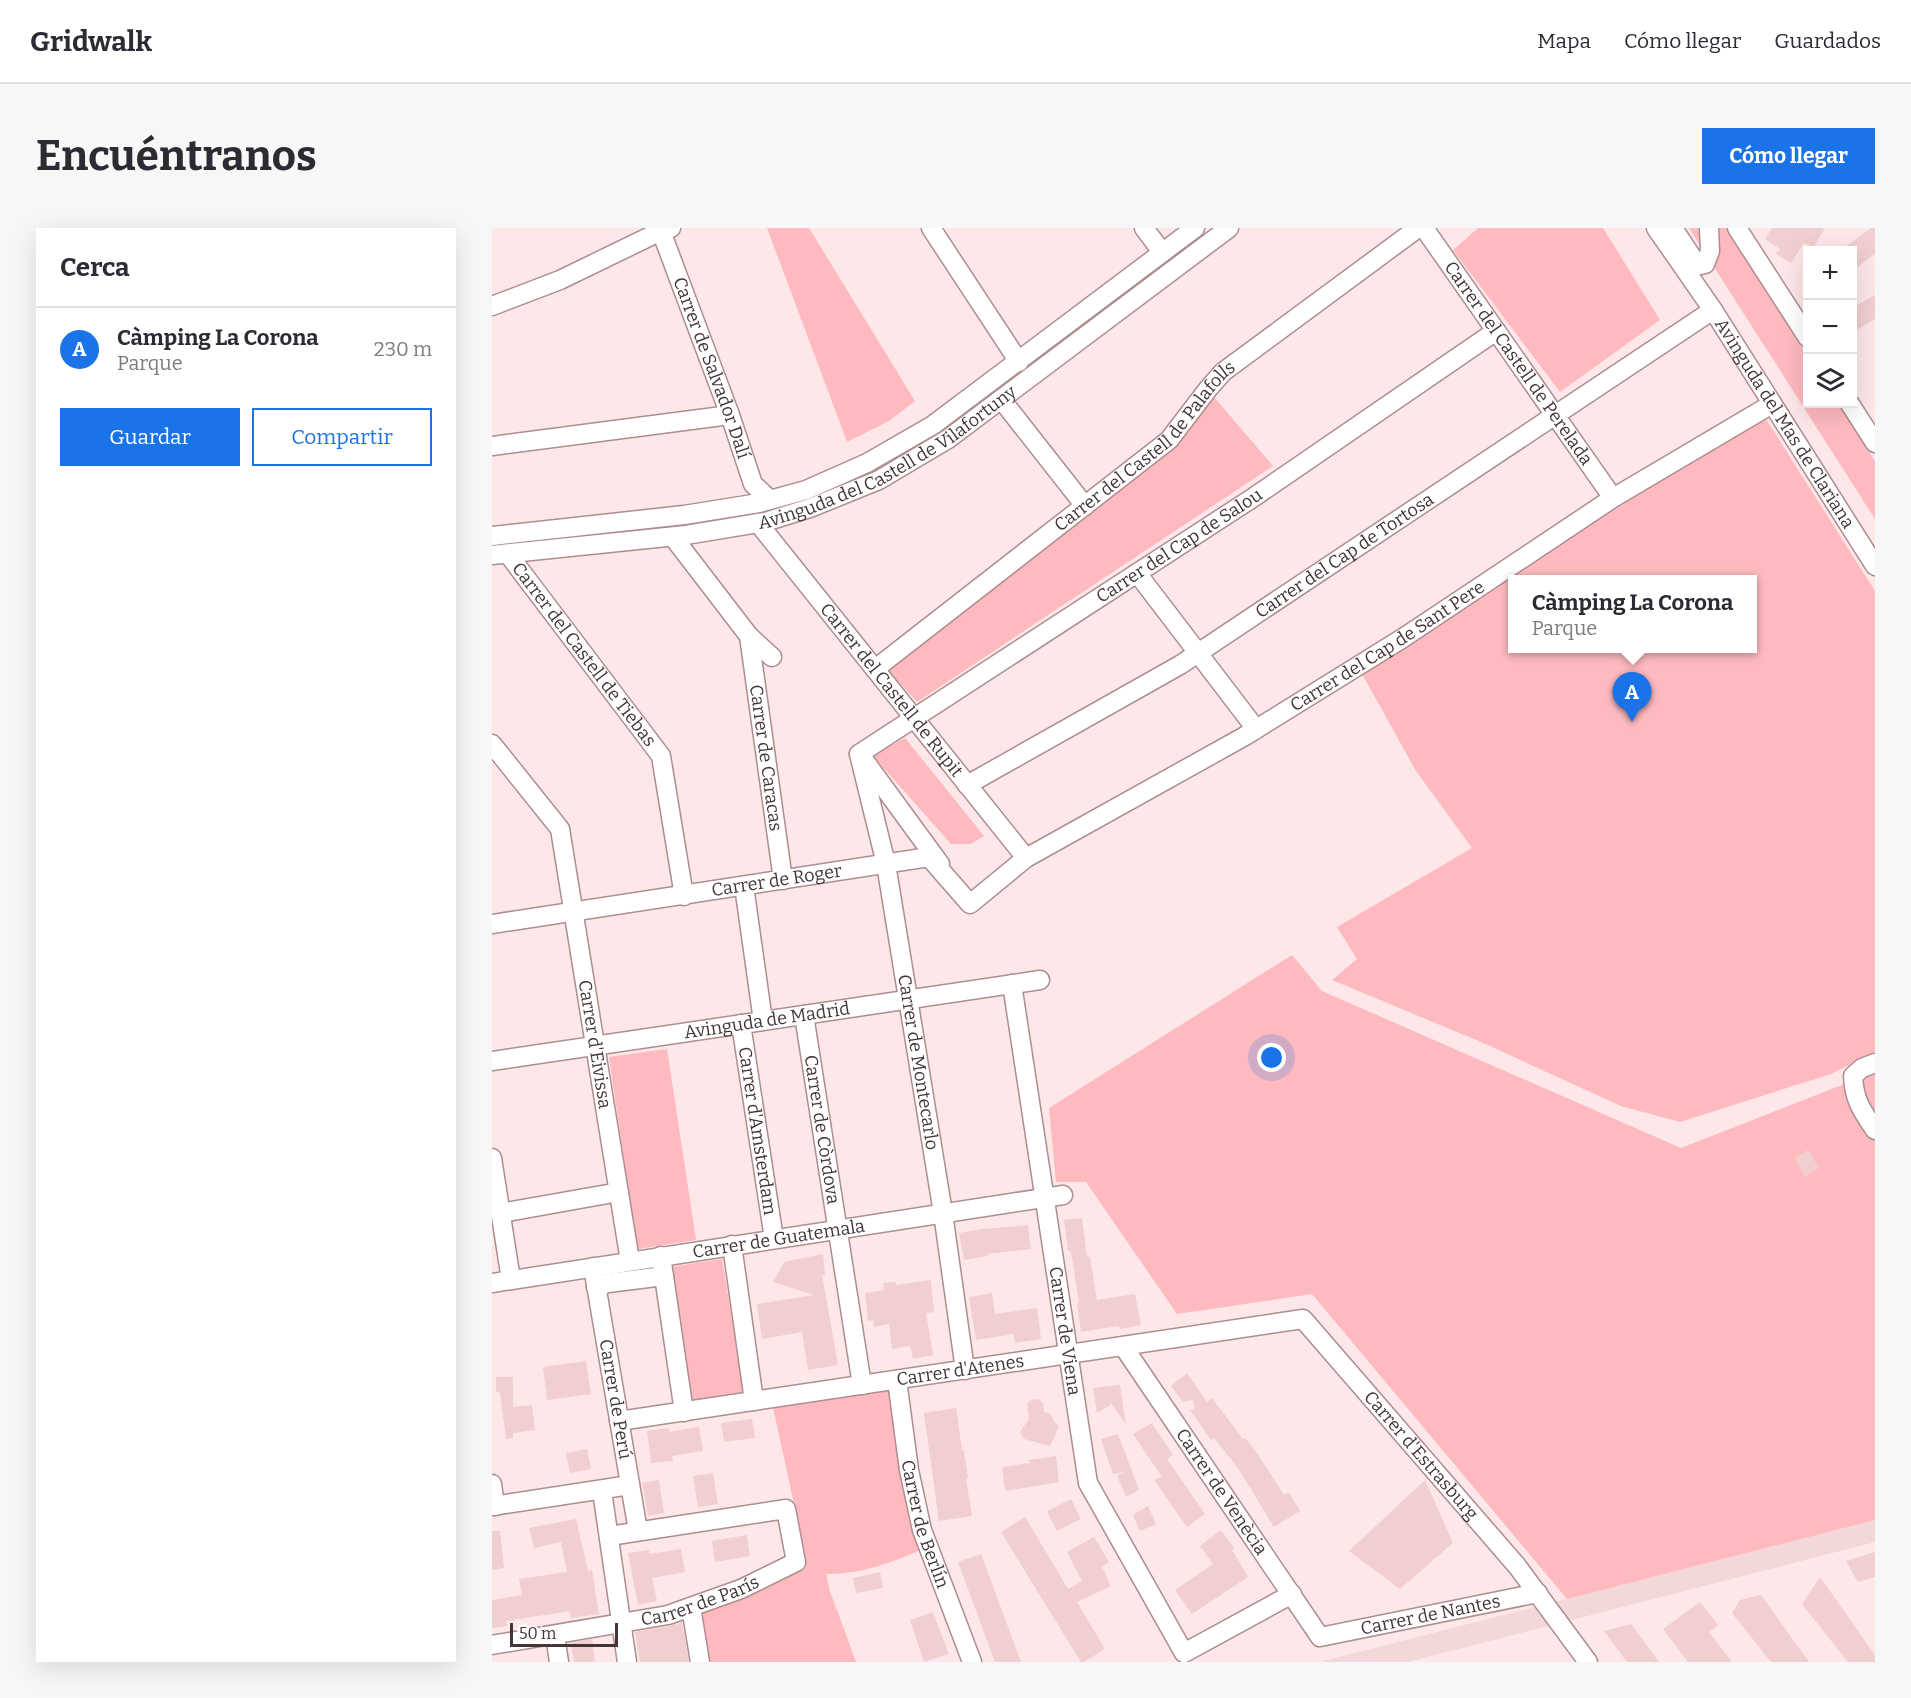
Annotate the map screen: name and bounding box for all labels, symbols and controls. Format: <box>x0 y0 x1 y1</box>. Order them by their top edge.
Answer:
text: Gridwalk <box>30 25 152 58</box>
text: Mapa <box>1537 28 1591 54</box>
text: Cómo llegar <box>1624 28 1741 54</box>
text: Guardados <box>1774 28 1881 54</box>
button: Cómo llegar <box>1702 128 1875 184</box>
text: Encuéntranos <box>36 131 317 181</box>
map controls <box>1803 246 1857 408</box>
button: + <box>1803 246 1857 300</box>
text: Cerca <box>60 252 130 283</box>
street label: Carrer del Castell de Perelada <box>1440 257 1598 470</box>
street label: Carrer de Salvador Dalí <box>668 274 755 462</box>
button: − <box>1803 300 1857 354</box>
street label: Avinguda del Mas de Clariana <box>1710 314 1859 533</box>
text: Càmping La Corona <box>117 324 319 351</box>
text: A <box>72 337 87 361</box>
text: 230 m <box>374 337 432 361</box>
text: Parque <box>117 351 183 375</box>
button: layers <box>1803 354 1857 408</box>
street label: Carrer del Castell de Palafolls <box>1050 356 1239 536</box>
street label: Avinguda del Castell de Vilafortuny <box>757 380 1021 534</box>
button: Guardar <box>60 408 240 466</box>
button: Compartir <box>252 408 432 466</box>
street label: Carrer del Cap de Salou <box>1092 484 1267 608</box>
street label: Carrer del Cap de Tortosa <box>1251 488 1438 623</box>
street label: Carrer del Castell de Tiebas <box>507 558 661 751</box>
popup <box>1508 575 1757 653</box>
street label: Carrer del Cap de Sant Pere <box>1286 576 1489 716</box>
text: Càmping La Corona <box>1532 589 1733 616</box>
street label: Carrer del Castell de Rupit <box>815 599 968 782</box>
text: Parque <box>1532 616 1597 640</box>
pin: A <box>1612 672 1652 722</box>
street label: Carrer de Caracas <box>745 683 787 832</box>
street label: Carrer de Roger <box>710 860 843 901</box>
street label: Carrer de Montecarlo <box>893 973 944 1152</box>
street label: Carrer d'Eivissa <box>574 978 616 1110</box>
street label: Avinguda de Madrid <box>683 997 852 1043</box>
your location <box>1257 1043 1286 1072</box>
street label: Carrer d'Amsterdam <box>734 1045 781 1216</box>
street label: Carrer de Còrdova <box>799 1053 845 1206</box>
street label: Carrer de Guatemala <box>691 1215 866 1263</box>
street label: Carrer de Viena <box>1044 1265 1086 1397</box>
street label: Carrer de Perú <box>594 1337 637 1461</box>
street label: Carrer d'Atenes <box>895 1350 1026 1390</box>
street label: Carrer d'Estrasburg <box>1359 1386 1483 1524</box>
street label: Carrer de Venècia <box>1171 1424 1272 1559</box>
street label: Carrer de Berlín <box>897 1458 954 1592</box>
street label: Carrer de París <box>639 1571 763 1630</box>
street label: Carrer de Nantes <box>1359 1590 1502 1640</box>
scale bar <box>510 1620 618 1648</box>
text: 50 m <box>519 1624 556 1643</box>

